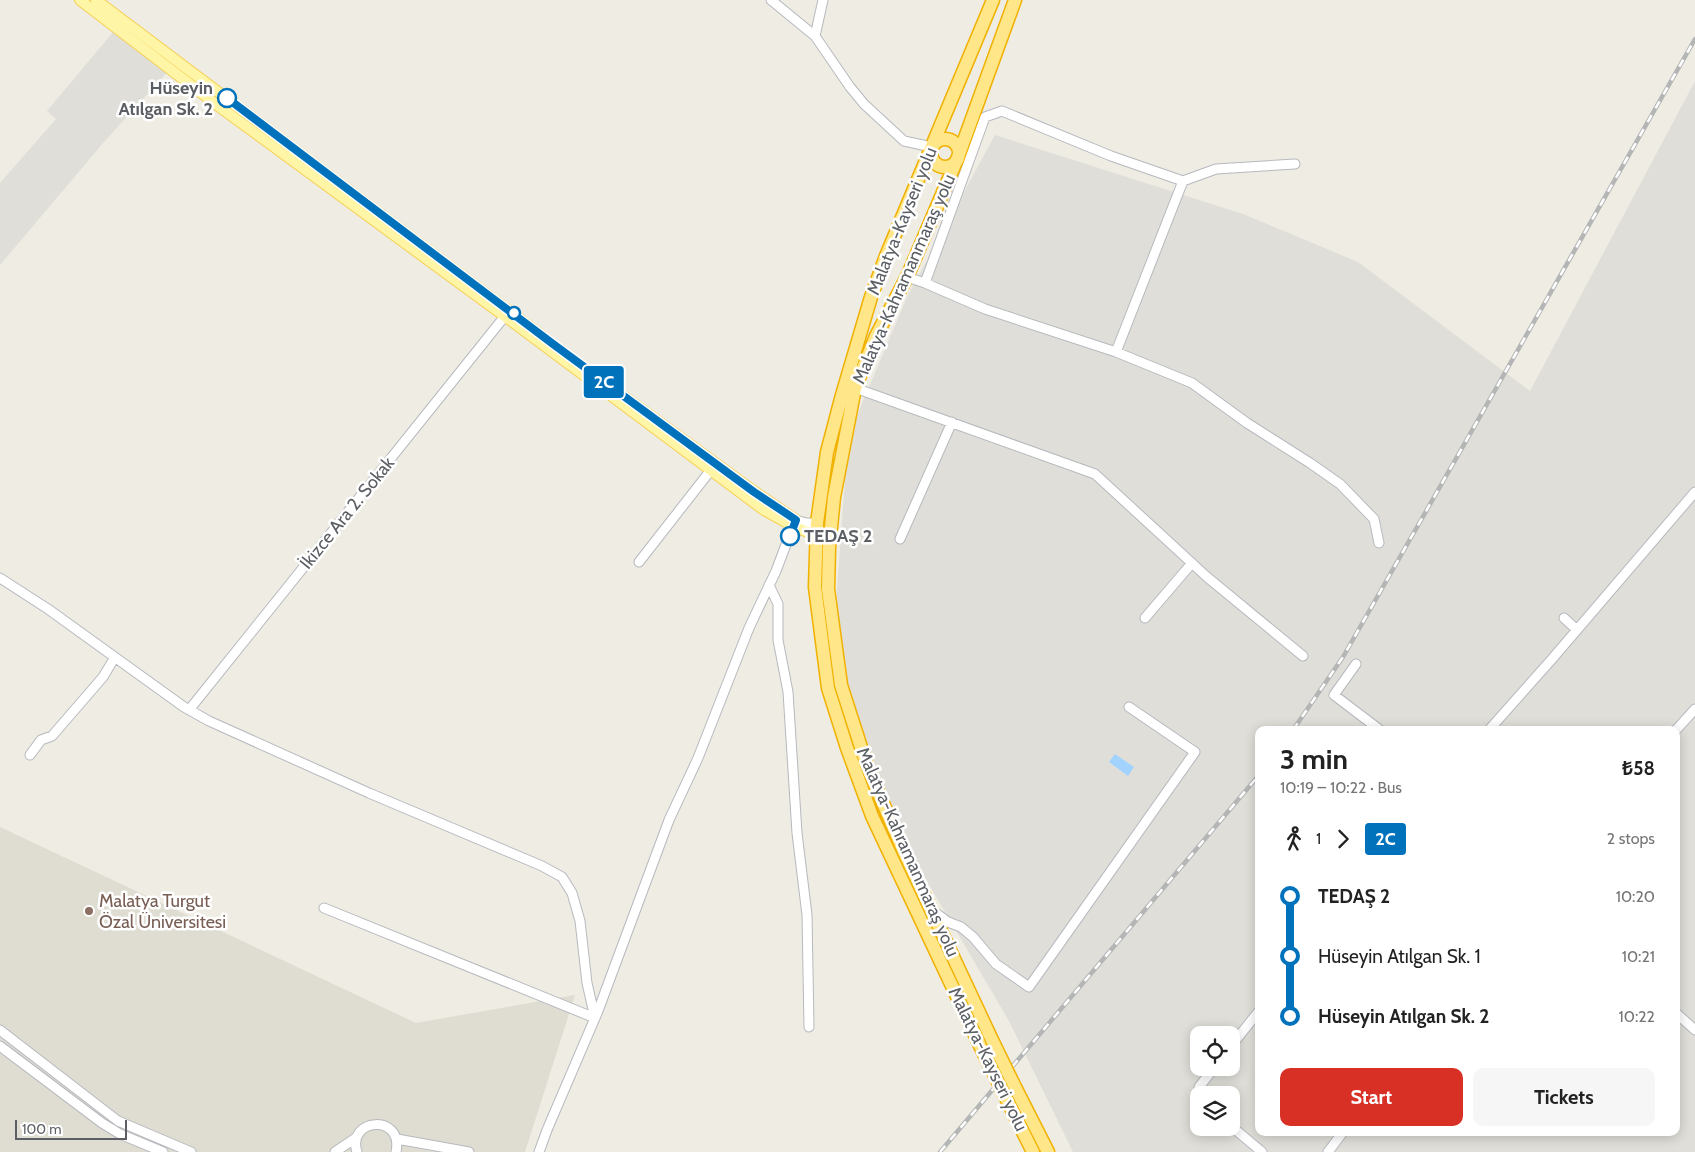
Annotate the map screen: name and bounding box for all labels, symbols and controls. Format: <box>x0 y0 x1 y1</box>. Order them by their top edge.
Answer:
place label: Hüseyin Atılgan Sk. 2 <box>118 77 213 120</box>
marker: Hüseyin Atılgan Sk. 2 <box>217 88 237 108</box>
street label: Malatya-Kayseri yolu <box>862 144 942 298</box>
street label: Malatya-Kahramanmaraş yolu <box>848 171 960 387</box>
unlabelled marker <box>507 306 521 320</box>
line badge: 2C <box>582 366 626 398</box>
text: 2C <box>594 371 614 393</box>
street label: İkizce Ara 2. Sokak <box>295 452 399 573</box>
place label: TEDAŞ 2 <box>804 525 872 547</box>
marker: TEDAŞ 2 <box>780 526 800 546</box>
text: 3 min <box>1280 742 1348 776</box>
street label: Malatya-Kahramanmaraş yolu <box>852 744 964 960</box>
text: ₺58 <box>1622 757 1655 780</box>
text: 10:19 – 10:22 · Bus <box>1280 778 1402 797</box>
icon: walk <box>1280 825 1308 853</box>
icon: forward <box>1329 825 1357 853</box>
text: 2C <box>1375 828 1396 850</box>
text: 1 <box>1316 829 1321 848</box>
text: 2 stops <box>1607 829 1655 848</box>
text: TEDAŞ 2 <box>1318 885 1390 908</box>
text: 10:20 <box>1616 887 1655 906</box>
place label: Malatya Turgut Özal Üniversitesi <box>99 890 226 933</box>
marker: Malatya Turgut Özal Üniversitesi <box>83 905 95 917</box>
text: Hüseyin Atılgan Sk. 1 <box>1318 945 1481 968</box>
text: 10:21 <box>1622 947 1655 966</box>
street label: Malatya-Kayseri yolu <box>944 983 1032 1135</box>
text: Hüseyin Atılgan Sk. 2 <box>1318 1005 1489 1028</box>
text: 10:22 <box>1619 1007 1655 1026</box>
map controls <box>1190 1026 1240 1136</box>
button: locate <box>1190 1026 1240 1076</box>
button: Start <box>1280 1068 1463 1126</box>
button: Tickets <box>1473 1068 1655 1126</box>
button: layers <box>1190 1086 1240 1136</box>
scale bar <box>15 1117 128 1140</box>
text: 100 m <box>22 1120 62 1138</box>

